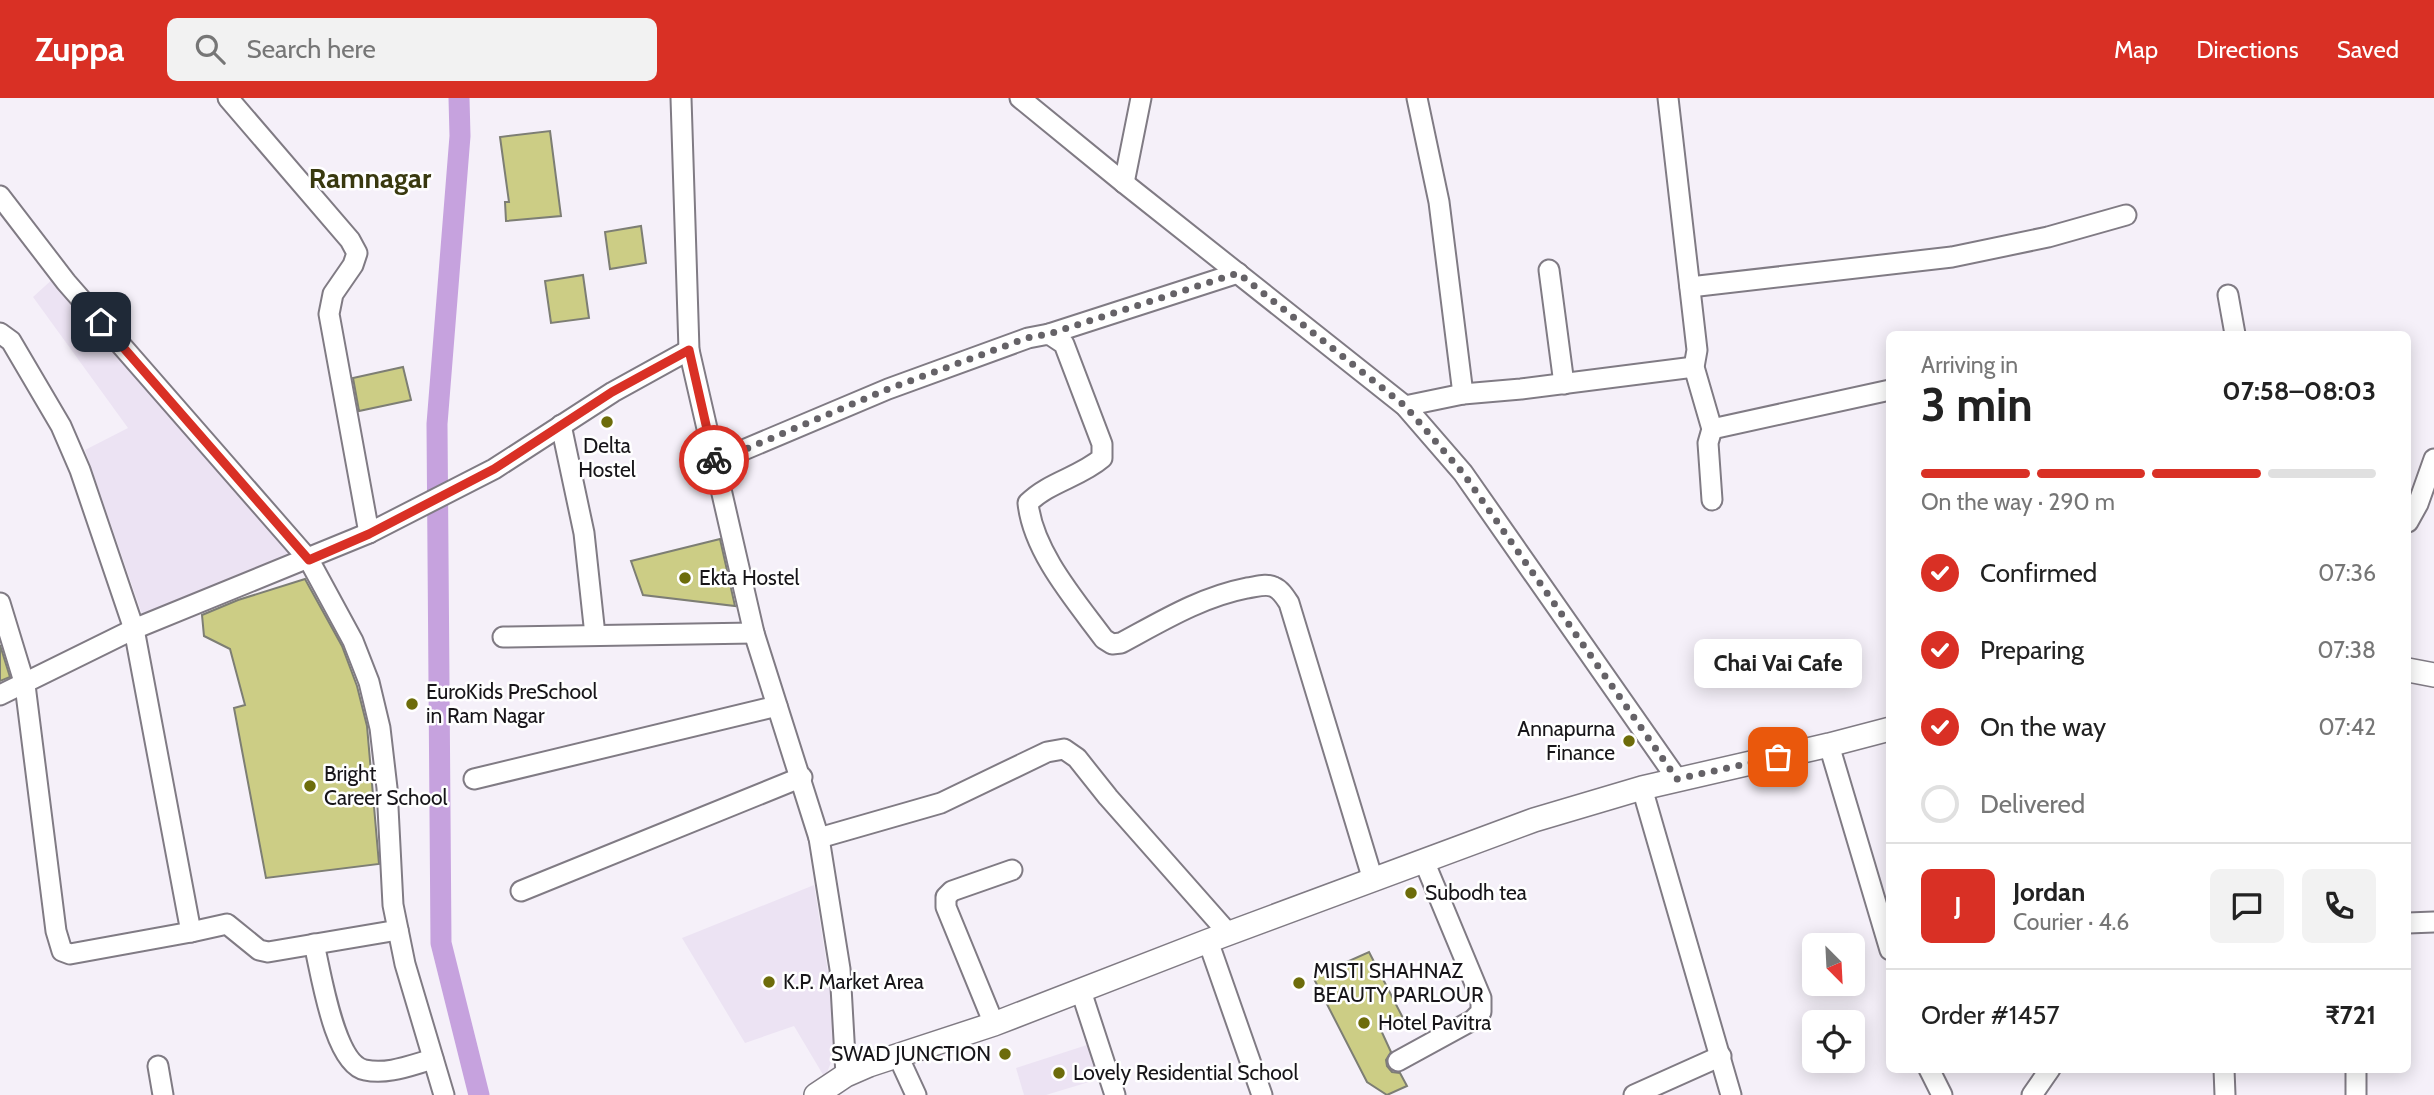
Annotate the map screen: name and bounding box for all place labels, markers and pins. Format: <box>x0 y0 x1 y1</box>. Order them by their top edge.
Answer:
pin <box>71 292 131 352</box>
marker: Delta Hostel <box>599 414 615 430</box>
place label: Delta Hostel <box>578 433 636 482</box>
place label: Ekta Hostel <box>699 565 799 590</box>
marker: Ekta Hostel <box>677 570 693 586</box>
callout: Chai Vai Cafe <box>1694 638 1862 687</box>
place label: EuroKids PreSchool in Ram Nagar <box>426 679 598 728</box>
marker: EuroKids PreSchool in Ram Nagar <box>404 696 420 712</box>
place label: Annapurna Finance <box>1517 716 1615 765</box>
pin <box>1748 727 1808 787</box>
marker: Annapurna Finance <box>1621 733 1637 749</box>
place label: Bright Career School <box>324 761 448 810</box>
marker: Bright Career School <box>302 778 318 794</box>
place label: Subodh tea <box>1425 880 1527 905</box>
marker: Subodh tea <box>1403 885 1419 901</box>
place label: MISTI SHAHNAZ BEAUTY PARLOUR <box>1313 958 1484 1007</box>
place label: K.P. Market Area <box>783 969 924 994</box>
marker: K.P. Market Area <box>761 974 777 990</box>
marker: MISTI SHAHNAZ BEAUTY PARLOUR <box>1291 975 1307 991</box>
place label: Hotel Pavitra <box>1378 1010 1491 1035</box>
marker: Hotel Pavitra <box>1356 1015 1372 1031</box>
place label: SWAD JUNCTION <box>831 1041 991 1066</box>
marker: SWAD JUNCTION <box>997 1046 1013 1062</box>
place label: Lovely Residential School <box>1073 1060 1298 1085</box>
marker: Lovely Residential School <box>1051 1065 1067 1081</box>

